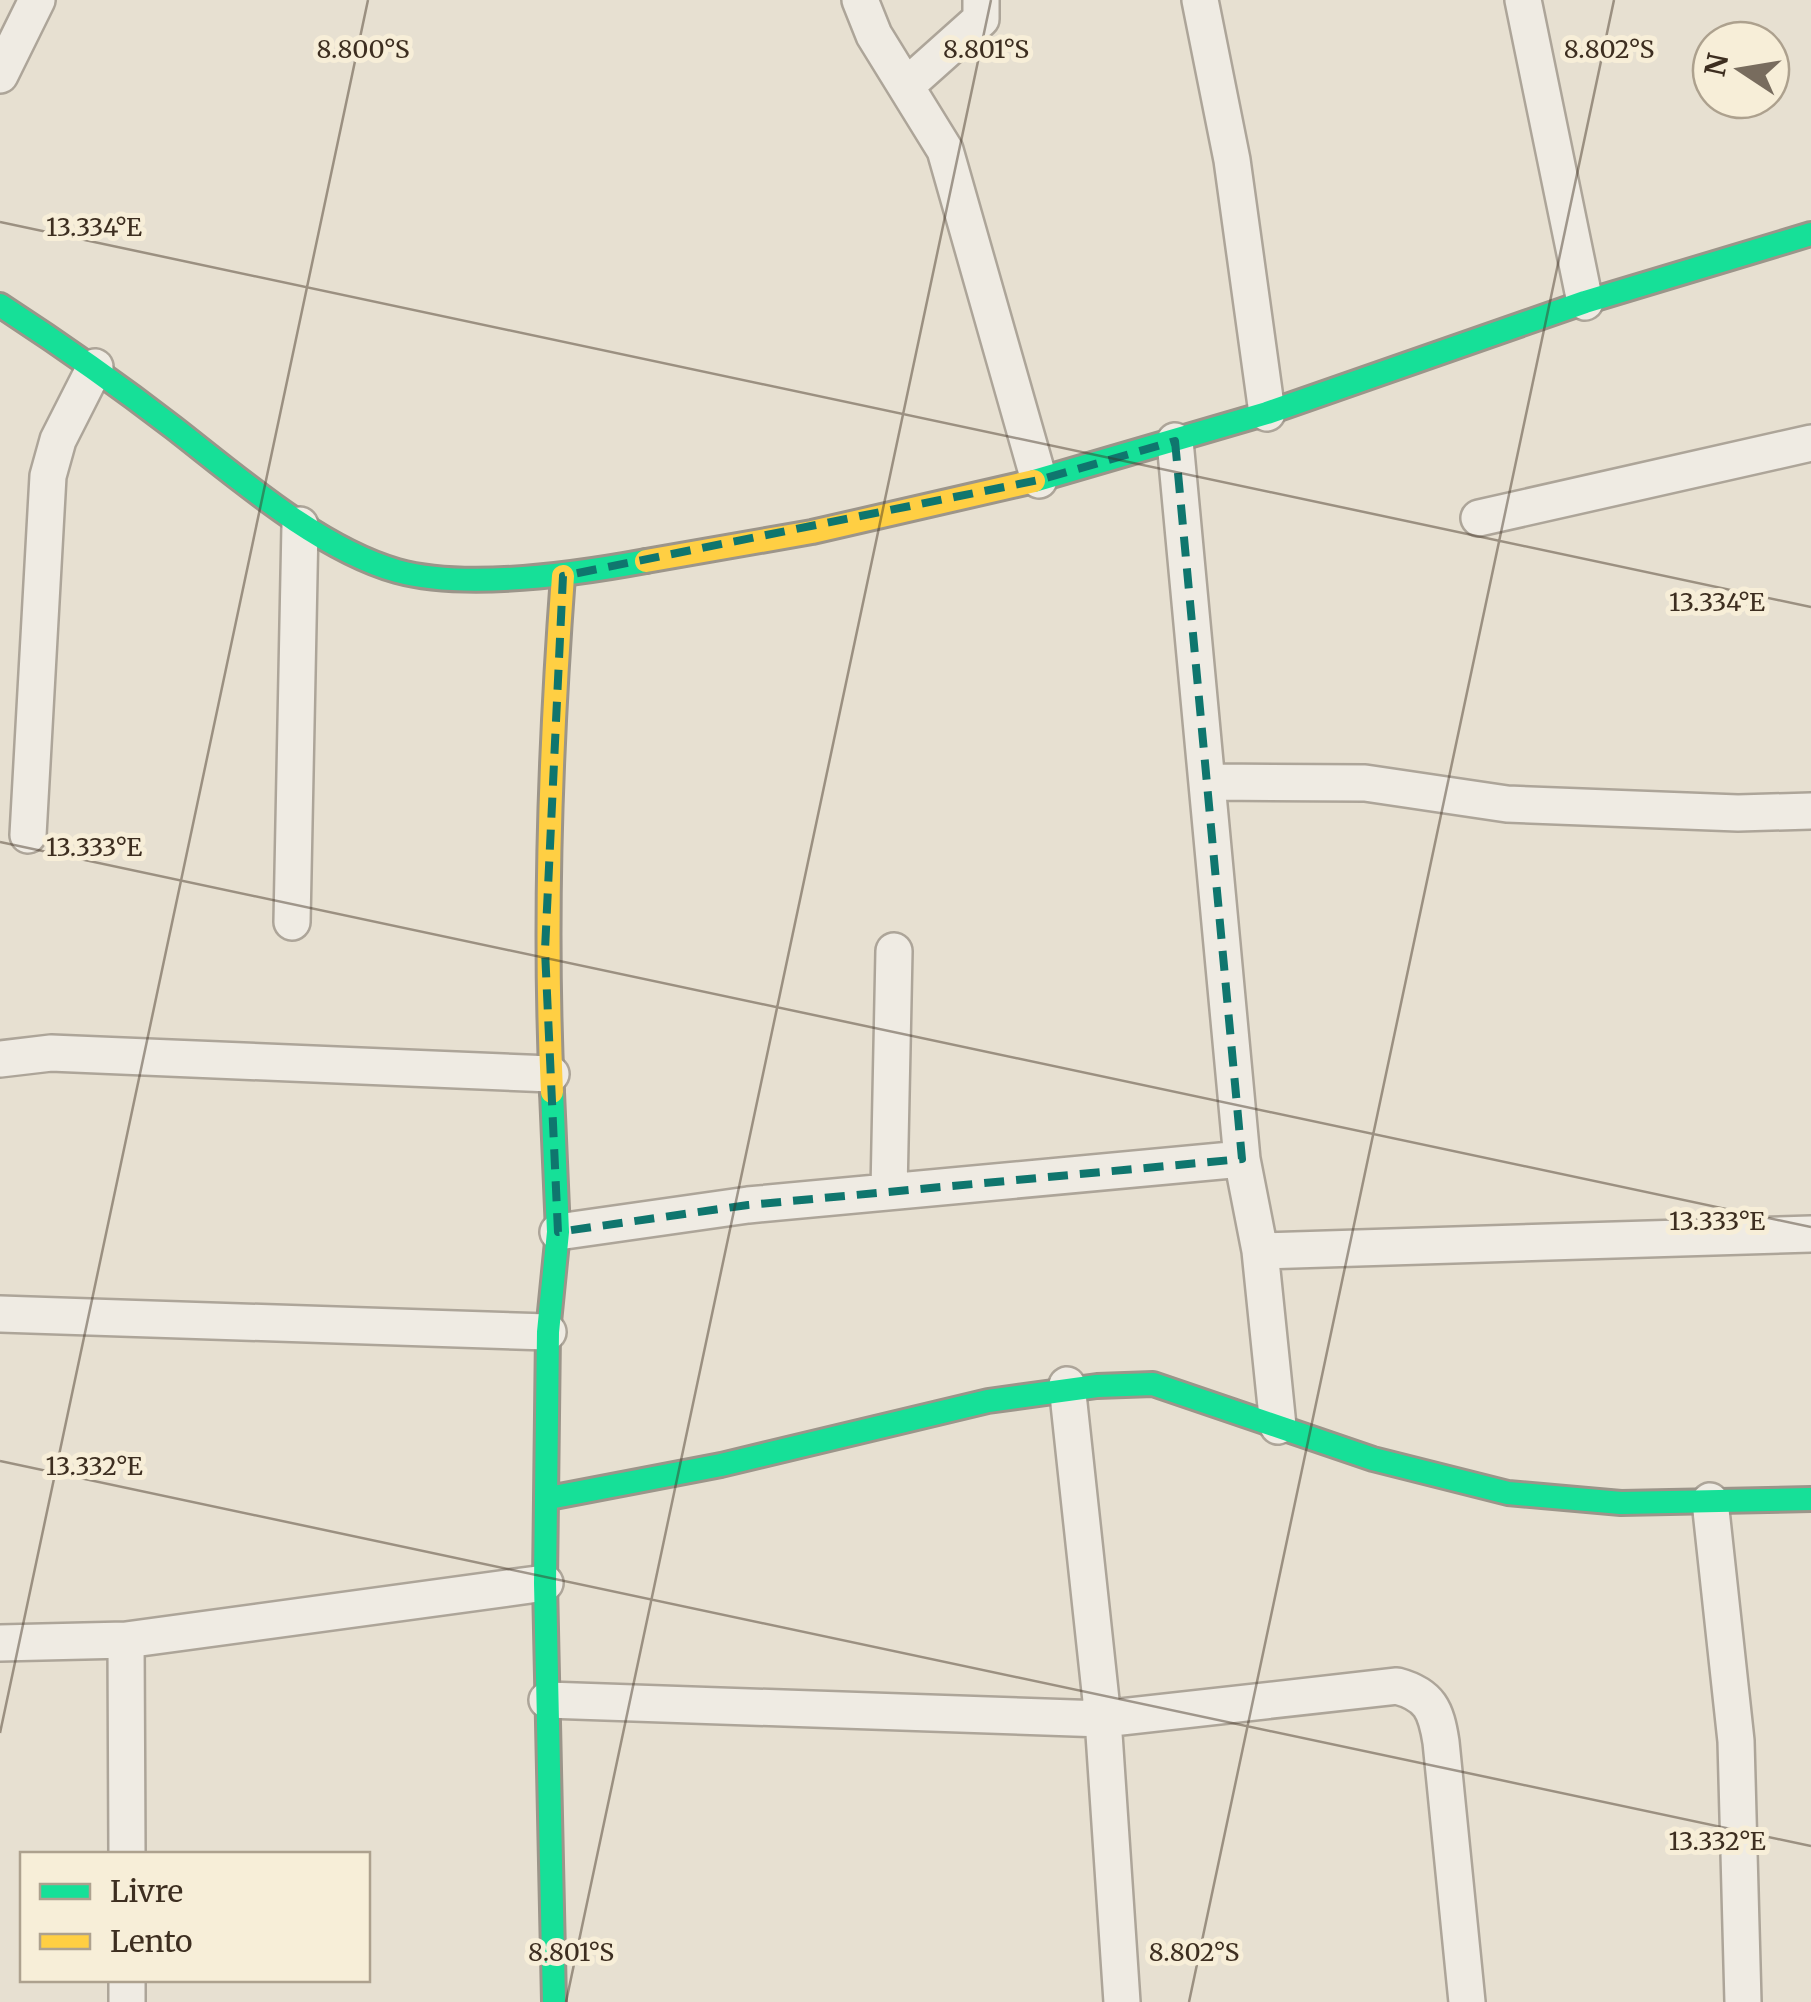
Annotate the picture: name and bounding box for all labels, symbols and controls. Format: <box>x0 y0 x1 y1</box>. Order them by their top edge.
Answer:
north arrow <box>1691 20 1791 120</box>
text: 8.800°S <box>316 33 410 65</box>
text: 8.801°S <box>943 33 1029 65</box>
text: 8.802°S <box>1564 33 1654 65</box>
text: N <box>1697 50 1736 79</box>
text: 13.334°E <box>46 211 142 243</box>
text: 13.334°E <box>1669 586 1765 618</box>
text: 13.333°E <box>46 831 142 863</box>
text: 13.333°E <box>1669 1205 1765 1237</box>
text: 13.332°E <box>45 1450 143 1482</box>
text: 13.332°E <box>1668 1825 1766 1857</box>
legend <box>20 1852 370 1982</box>
text: Livre <box>110 1872 183 1910</box>
text: Lento <box>110 1922 193 1960</box>
text: 8.801°S <box>528 1936 614 1968</box>
text: 8.802°S <box>1149 1936 1239 1968</box>

